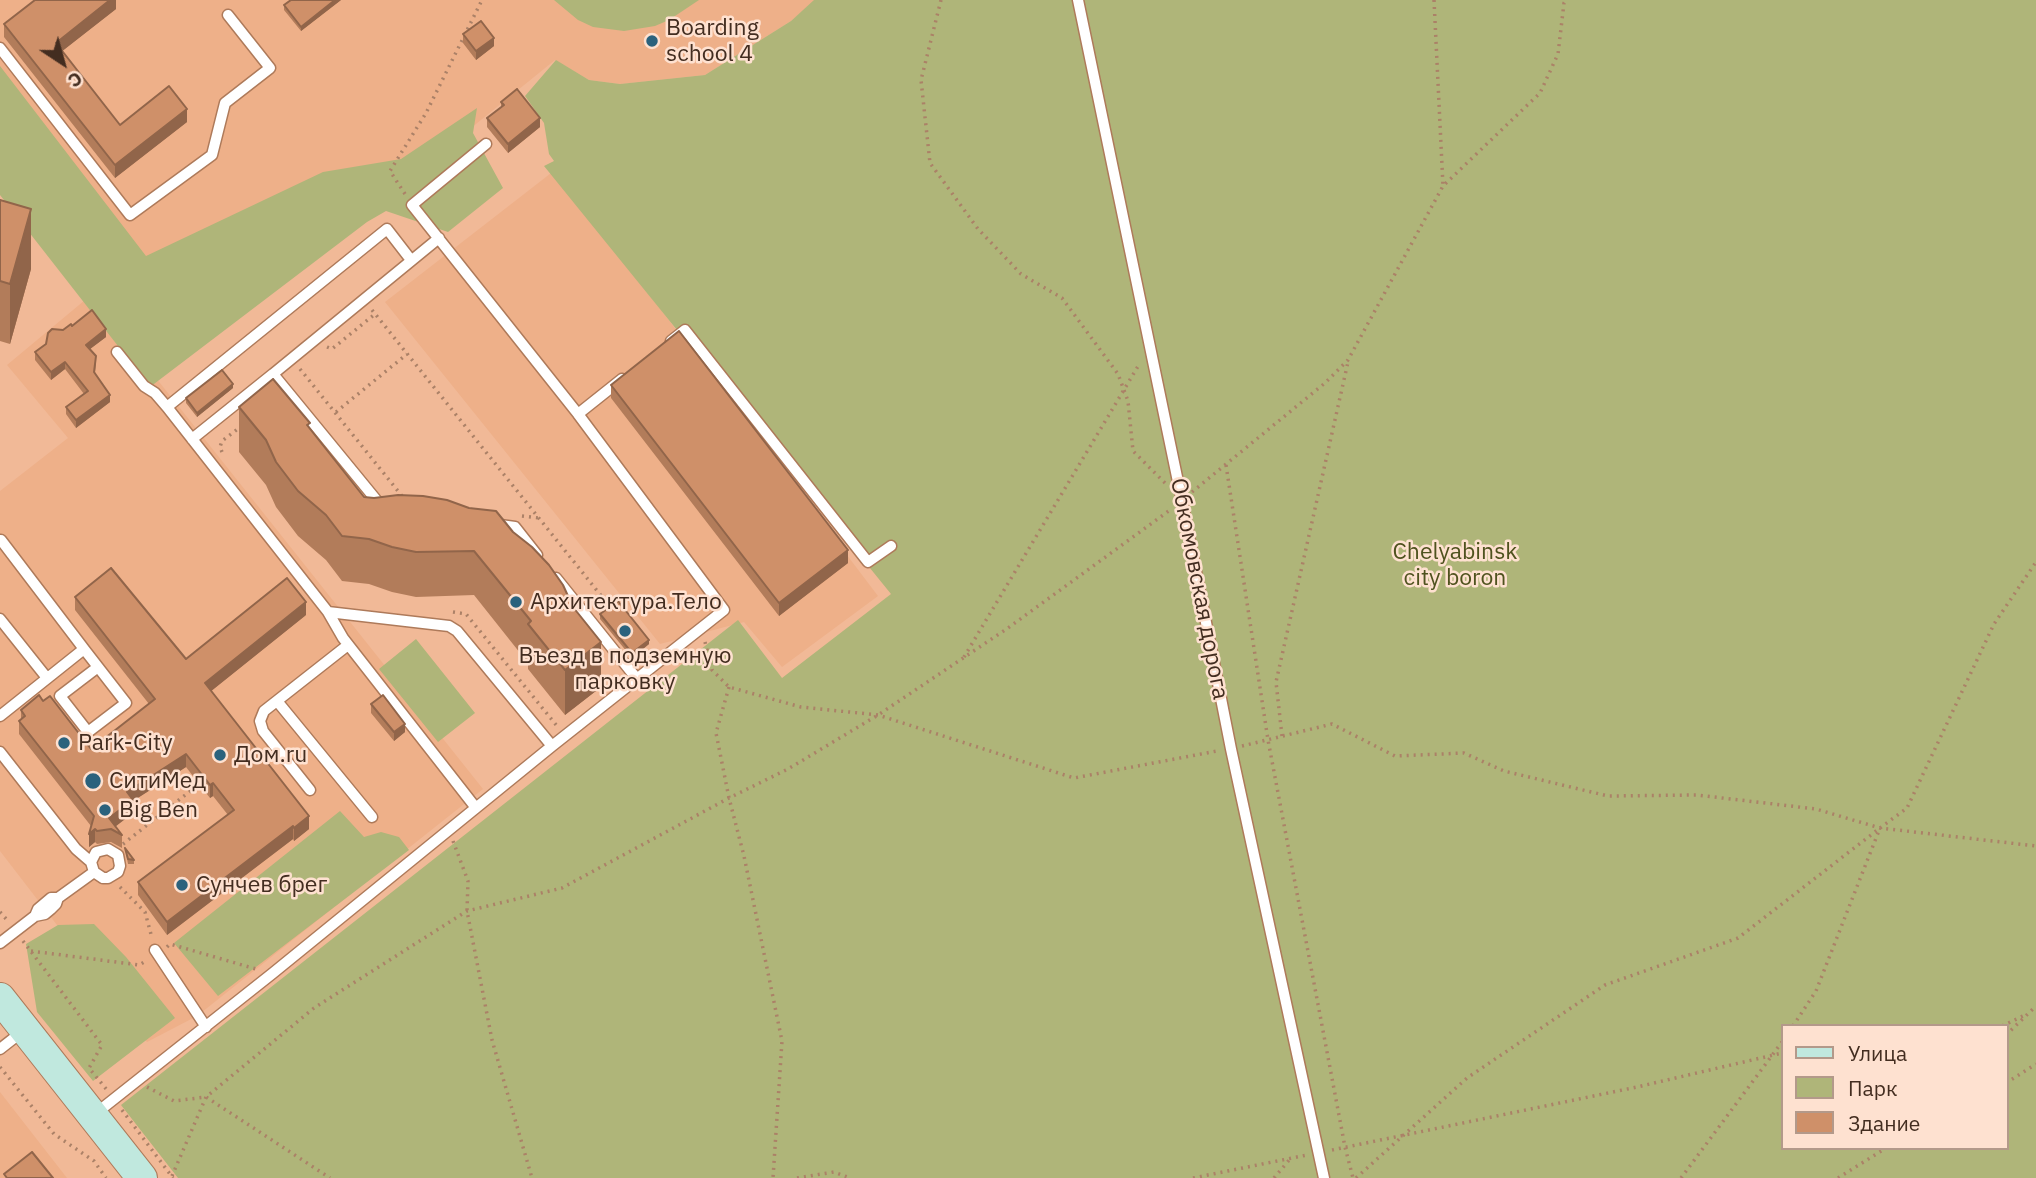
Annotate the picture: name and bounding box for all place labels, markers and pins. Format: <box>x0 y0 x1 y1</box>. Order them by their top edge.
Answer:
place label: Boarding school 4 <box>666 14 759 68</box>
marker: Boarding school 4 <box>644 33 660 49</box>
place label: Архитектура.Тело <box>530 588 722 616</box>
marker: Архитектура.Тело <box>508 594 524 610</box>
marker: Въезд в подземную парковку <box>617 623 633 639</box>
place label: Въезд в подземную парковку <box>518 642 732 696</box>
place label: Park-City <box>78 729 173 757</box>
marker: Park-City <box>56 735 72 751</box>
place label: Дом.ru <box>234 741 307 769</box>
marker: Дом.ru <box>212 747 228 763</box>
place label: СитиМед <box>109 767 206 795</box>
marker: СитиМед <box>83 771 103 791</box>
place label: Big Ben <box>119 796 198 824</box>
marker: Big Ben <box>97 802 113 818</box>
place label: Сунчев брег <box>196 871 327 899</box>
marker: Сунчев брег <box>174 877 190 893</box>

